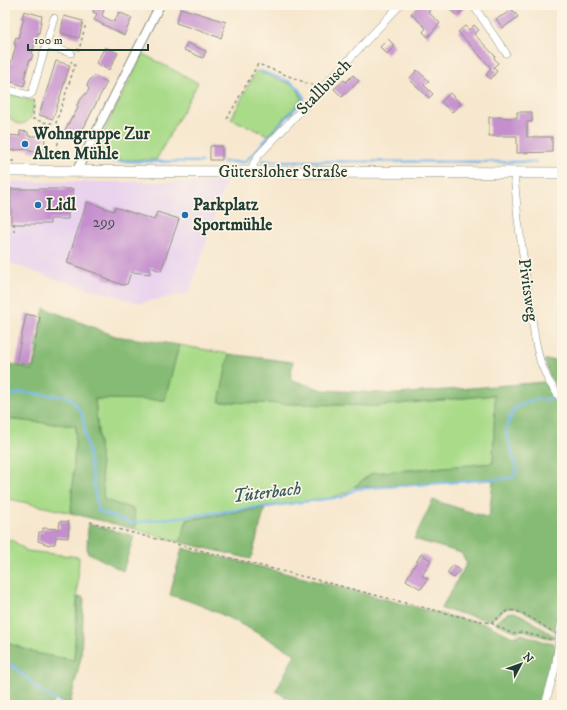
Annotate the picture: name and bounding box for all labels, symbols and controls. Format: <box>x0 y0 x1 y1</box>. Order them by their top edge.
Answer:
scale bar <box>28 26 148 52</box>
text: 100 m <box>34 33 63 48</box>
street label: Stallbusch <box>292 54 356 120</box>
place label: Wohngruppe Zur Alten Mühle <box>32 123 150 165</box>
marker: Wohngruppe Zur Alten Mühle <box>20 139 30 149</box>
street label: Gütersloher Straße <box>219 161 347 183</box>
place label: Lidl <box>46 194 77 216</box>
place label: Parkplatz Sportmühle <box>193 194 272 236</box>
marker: Lidl <box>33 200 43 210</box>
marker: Parkplatz Sportmühle <box>180 210 190 220</box>
house number: 299 <box>93 213 115 232</box>
street label: Pivitsweg <box>513 257 543 324</box>
water label: Tüterbach <box>232 478 302 508</box>
north arrow <box>501 644 541 684</box>
text: N <box>520 650 536 666</box>

